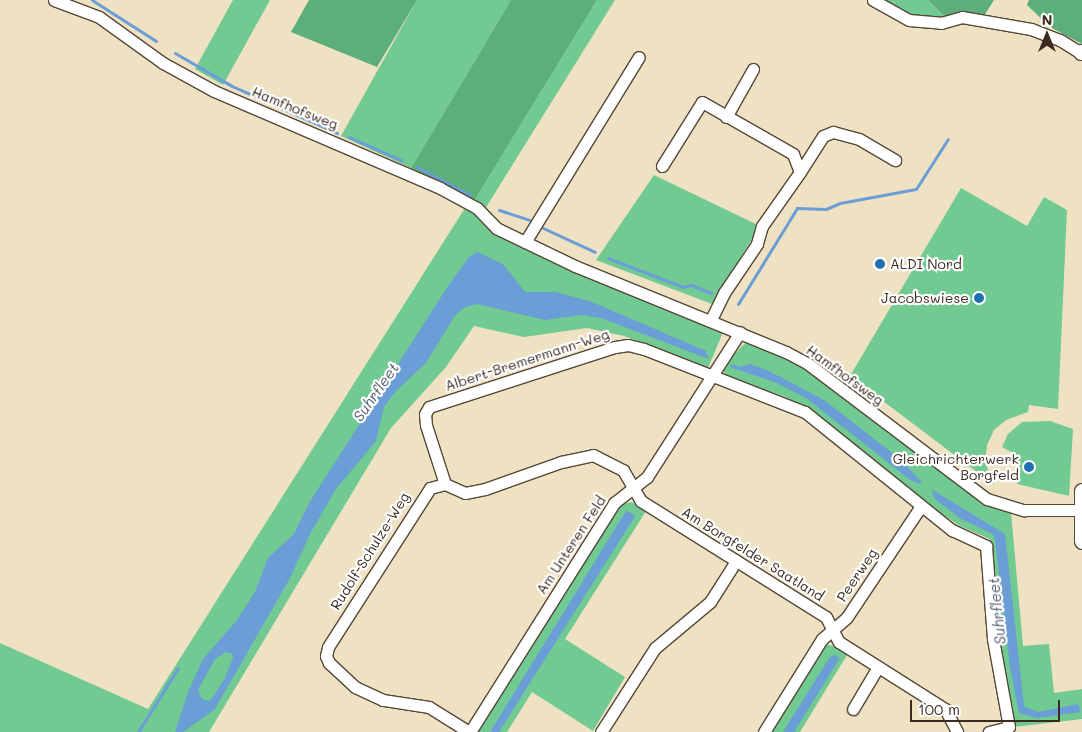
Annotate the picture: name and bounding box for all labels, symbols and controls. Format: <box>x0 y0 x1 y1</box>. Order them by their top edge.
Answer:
north arrow <box>1022 10 1072 60</box>
text: N <box>1042 10 1052 29</box>
street label: Hamfhofsweg <box>249 83 341 133</box>
place label: ALDI Nord <box>890 256 962 272</box>
marker: ALDI Nord <box>874 258 886 270</box>
place label: Jacobswiese <box>881 290 969 306</box>
marker: Jacobswiese <box>973 292 985 304</box>
street label: Albert-Bremermann-Weg <box>443 326 611 394</box>
street label: Hamfhofsweg <box>803 341 887 409</box>
water label: Suhrfleet <box>349 359 403 425</box>
place label: Gleichrichterwerk Borgfeld <box>893 451 1019 484</box>
marker: Gleichrichterwerk Borgfeld <box>1023 461 1035 473</box>
street label: Rudolf-Schulze-Weg <box>327 489 413 613</box>
street label: Am Unteren Feld <box>533 493 609 597</box>
street label: Am Borgfelder Saatland <box>679 503 827 605</box>
street label: Peerweg <box>833 545 881 605</box>
water label: Suhrfleet <box>985 577 1009 645</box>
scale bar <box>912 690 1062 722</box>
text: 100 m <box>918 699 960 719</box>

